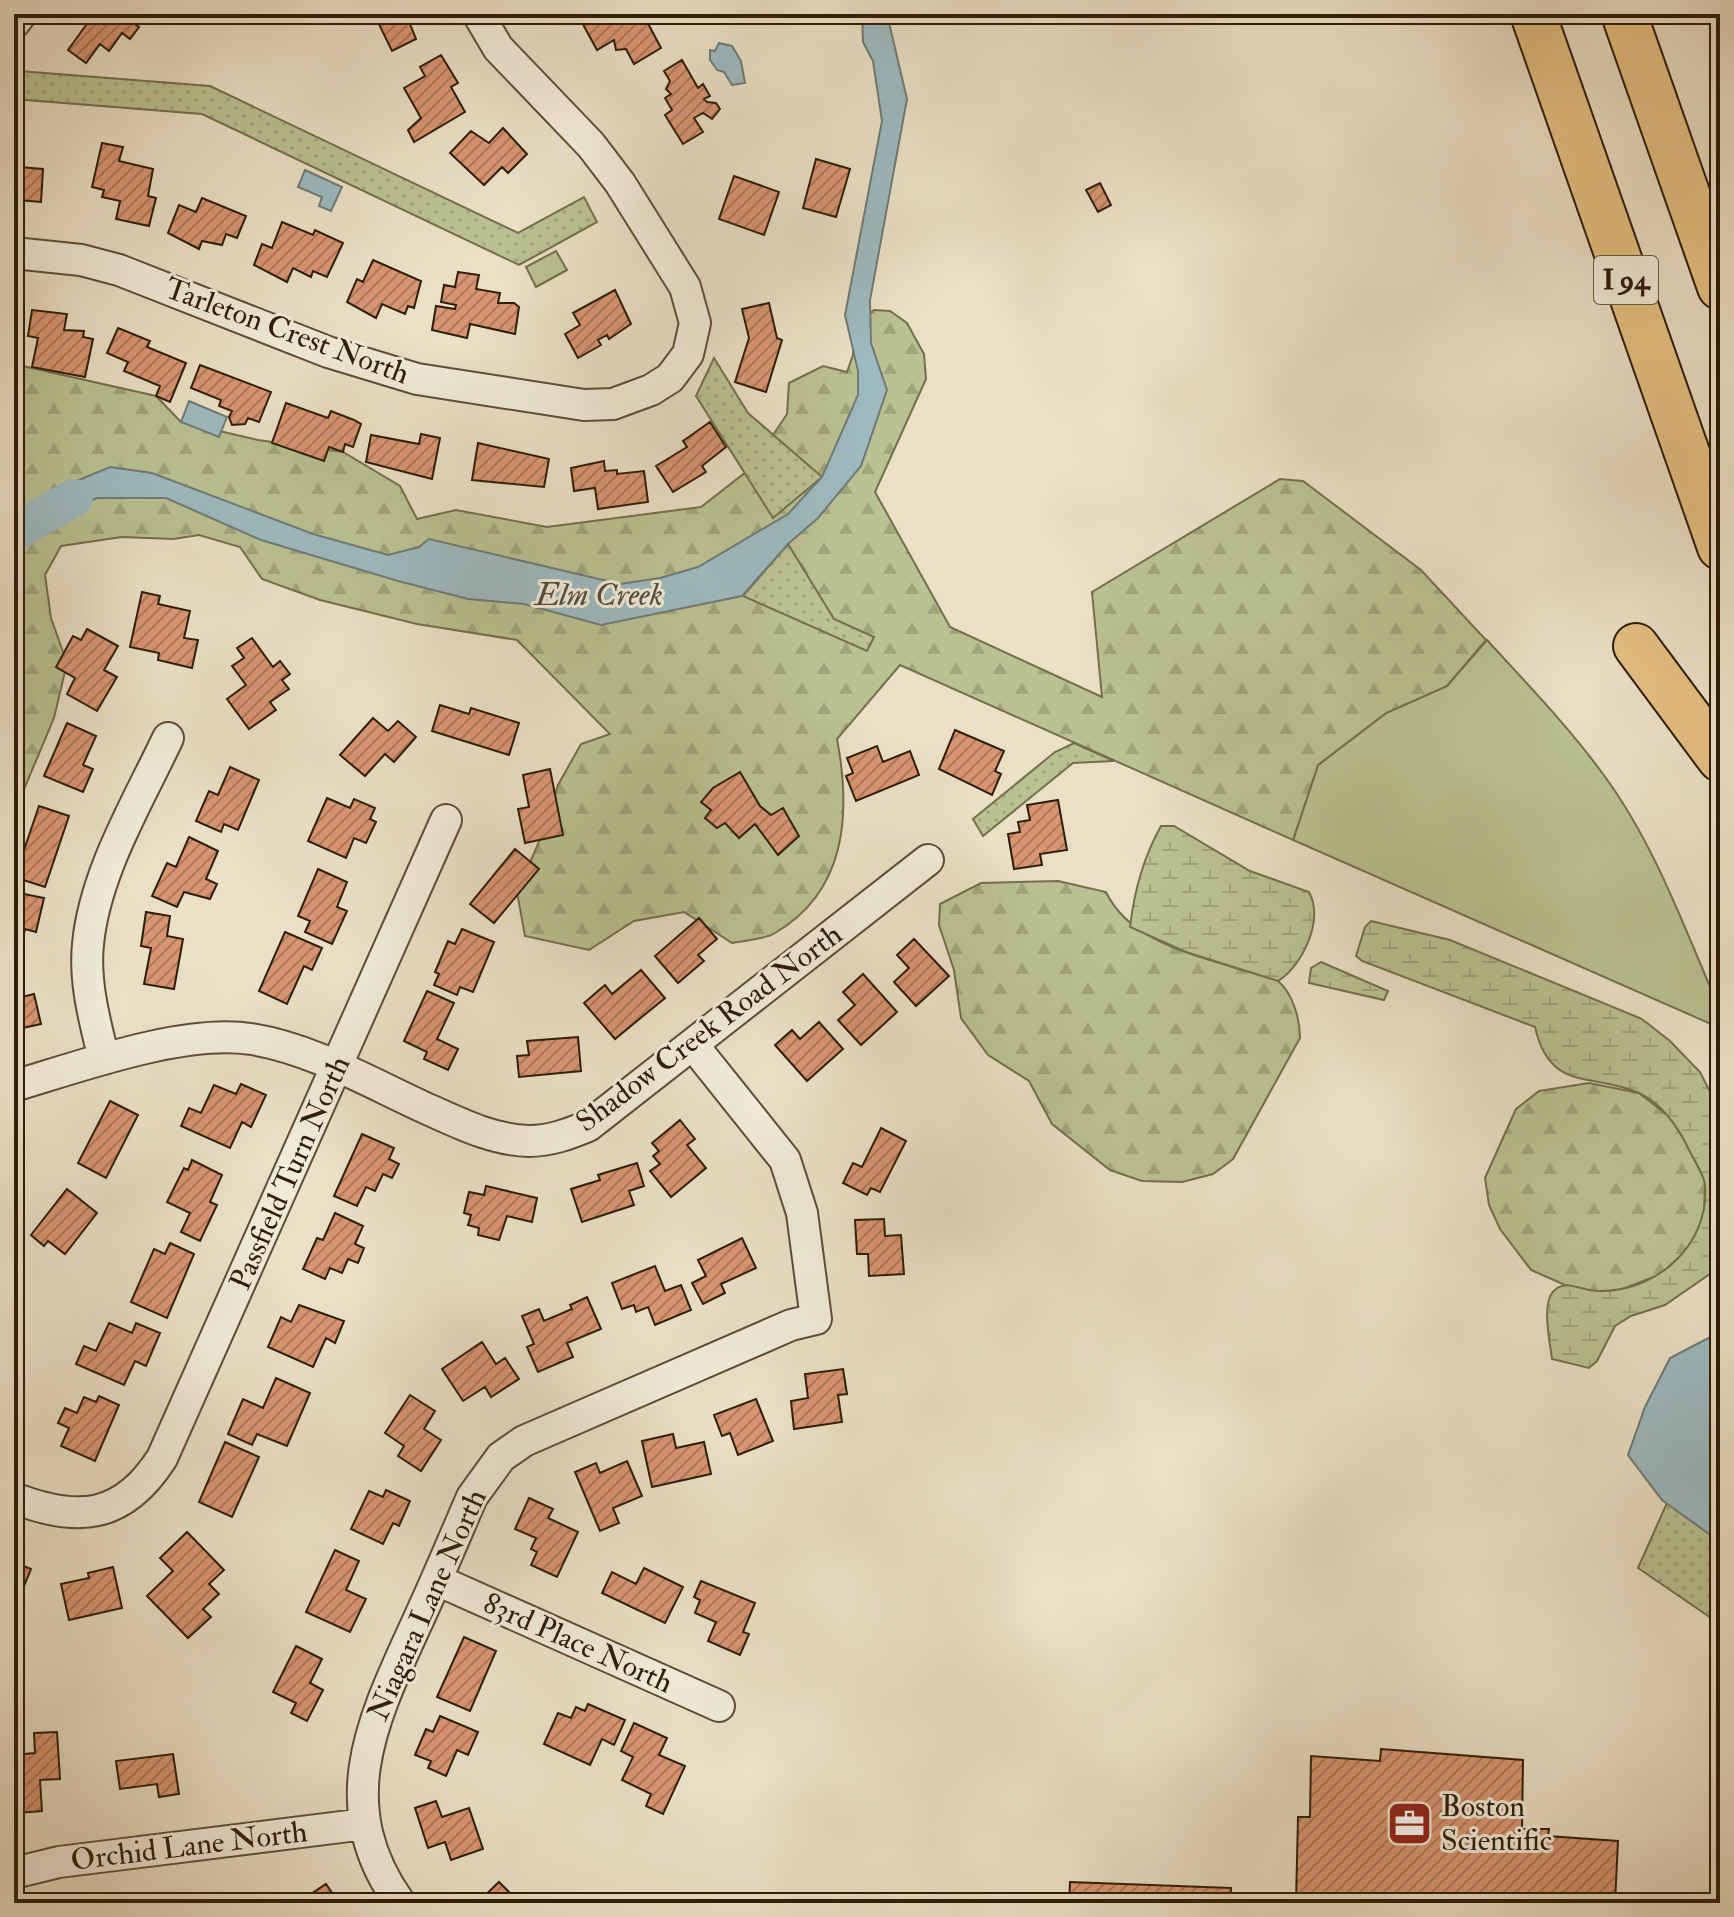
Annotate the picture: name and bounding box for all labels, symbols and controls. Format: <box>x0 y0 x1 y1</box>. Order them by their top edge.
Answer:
road number: I 94 <box>1594 256 1658 304</box>
street label: Tarleton Crest North <box>160 270 414 392</box>
water label: Elm Creek <box>533 575 663 615</box>
street label: Shadow Creek Road North <box>569 916 849 1140</box>
street label: Passfield Turn North <box>222 1050 358 1296</box>
street label: Niagara Lane North <box>359 1483 495 1727</box>
street label: 83rd Place North <box>478 1585 679 1701</box>
place label: Boston Scientific <box>1441 1788 1552 1859</box>
office icon: Boston Scientific <box>1386 1799 1434 1847</box>
street label: Orchid Lane North <box>69 1813 310 1879</box>

